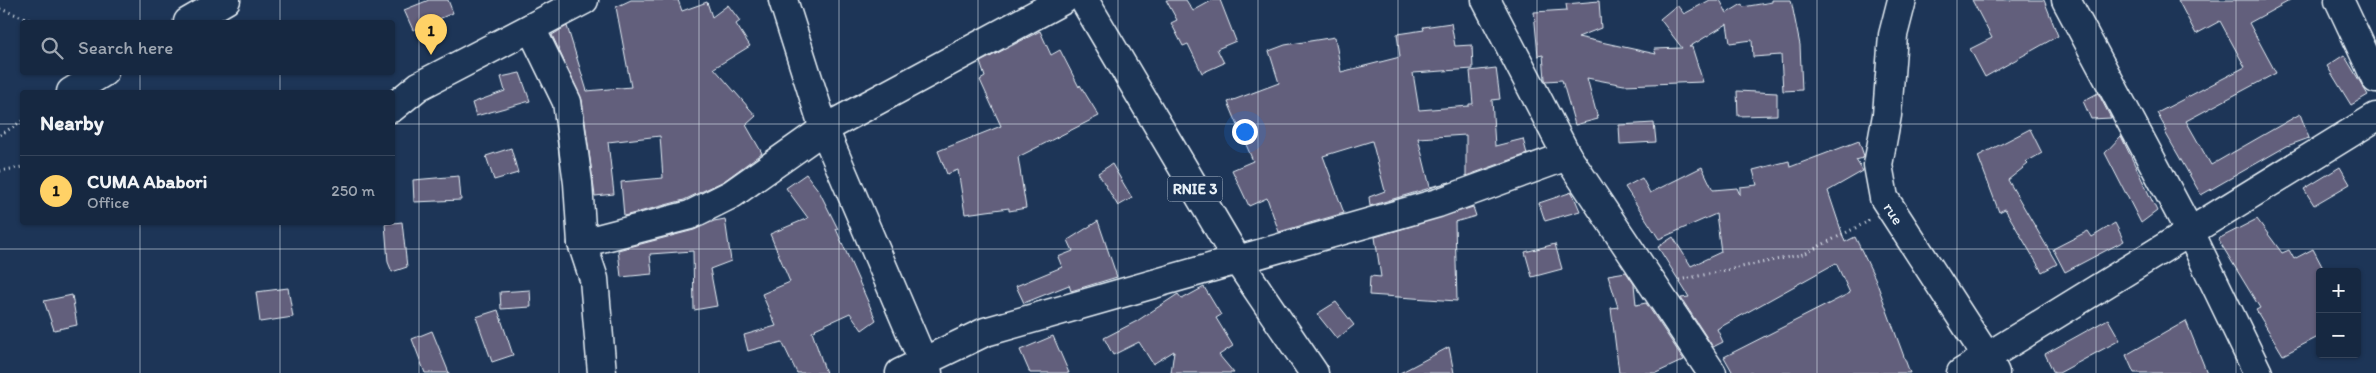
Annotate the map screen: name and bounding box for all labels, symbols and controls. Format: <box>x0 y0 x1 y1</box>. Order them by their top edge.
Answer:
pin: 1 <box>415 14 447 55</box>
search box <box>20 20 395 75</box>
icon: search <box>38 34 66 62</box>
text: Search here <box>78 36 173 59</box>
text: Nearby <box>40 110 104 135</box>
your location <box>1232 119 1258 145</box>
text: CUMA Ababori <box>87 170 207 193</box>
road number: RNIE 3 <box>1168 176 1222 202</box>
text: 1 <box>52 181 60 200</box>
text: 250 m <box>331 181 375 200</box>
text: Office <box>87 193 129 212</box>
street label: rue <box>1880 199 1908 228</box>
map controls <box>2316 268 2361 358</box>
button: + <box>2316 268 2361 313</box>
button: − <box>2316 313 2361 358</box>

